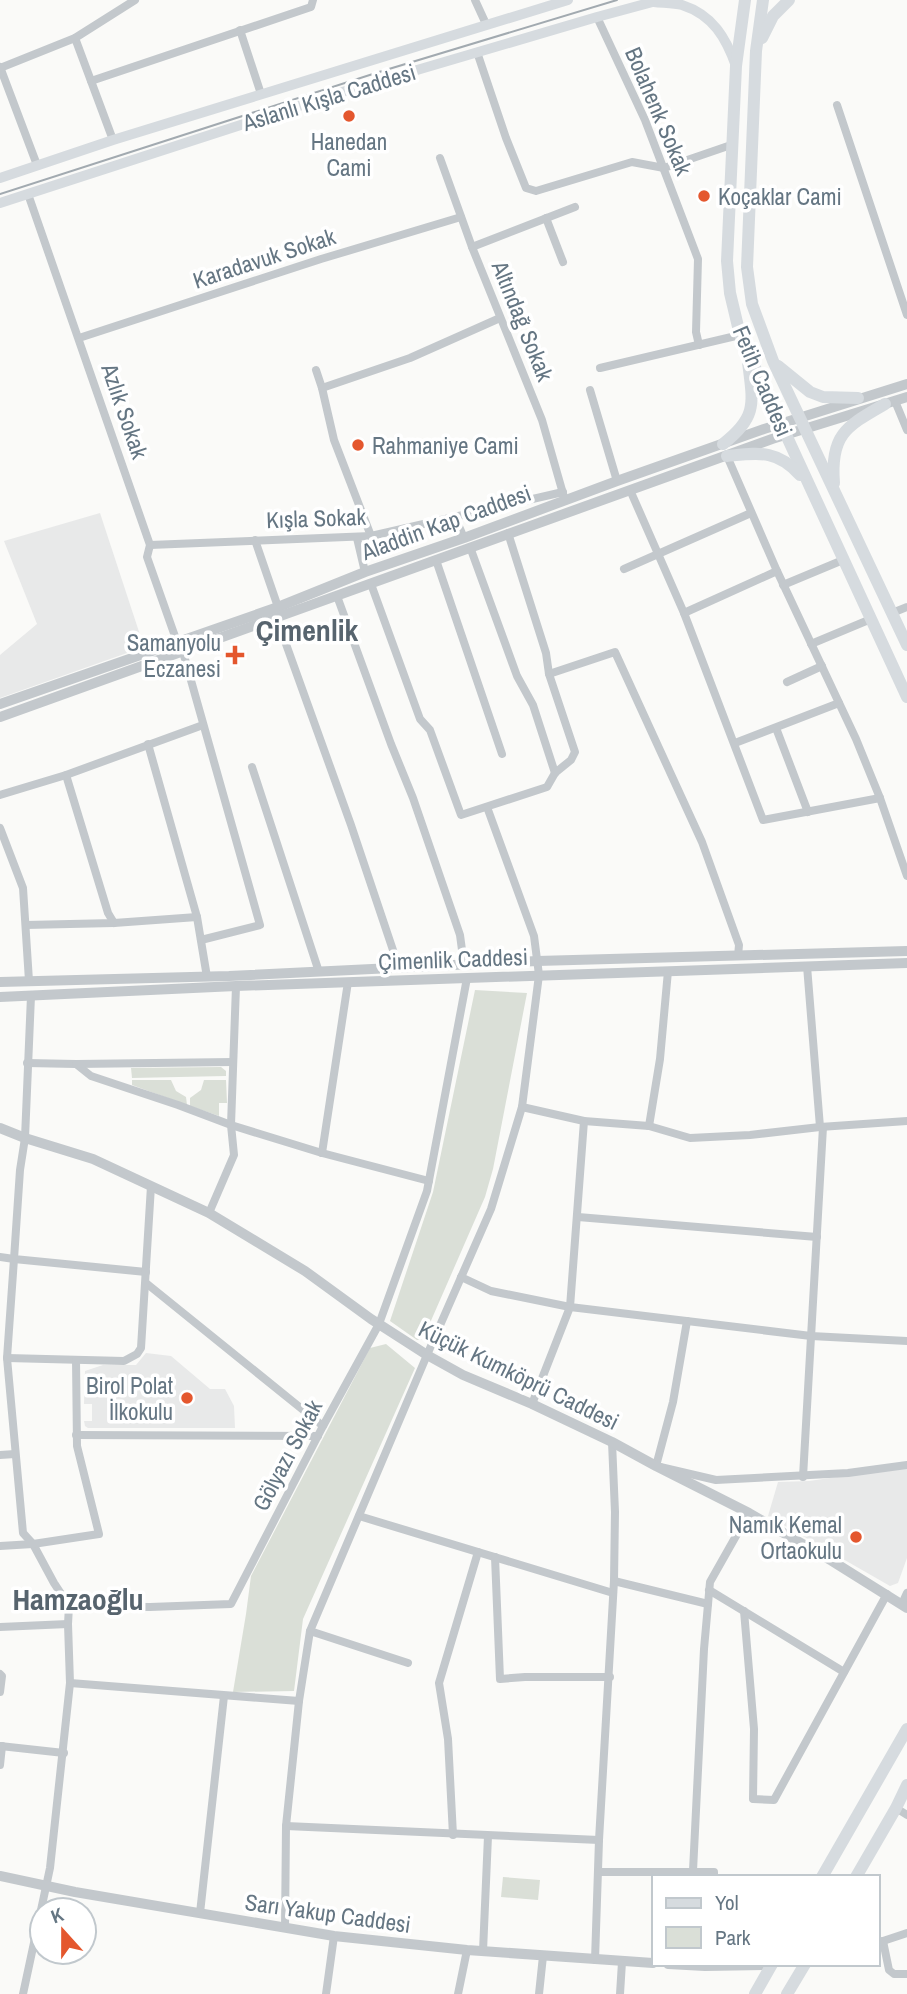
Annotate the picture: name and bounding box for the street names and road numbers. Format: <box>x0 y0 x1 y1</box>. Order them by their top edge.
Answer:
street label: Bolahenk Sokak <box>618 42 700 180</box>
street label: Aslanlı Kışla Caddesi <box>238 56 419 138</box>
street label: Karadavuk Sokak <box>189 220 340 296</box>
street label: Altındağ Sokak <box>484 255 561 386</box>
street label: Fetih Caddesi <box>726 321 800 441</box>
street label: Azlık Sokak <box>94 358 156 463</box>
street label: Aladdin Kap Caddesi <box>356 477 535 567</box>
street label: Kışla Sokak <box>266 501 367 535</box>
street label: Çimenlik Caddesi <box>378 941 528 977</box>
street label: Küçük Kumköprü Caddesi <box>414 1313 624 1437</box>
street label: Gölyazı Sokak <box>245 1394 329 1516</box>
street label: Sarı Yakup Caddesi <box>243 1886 413 1940</box>

